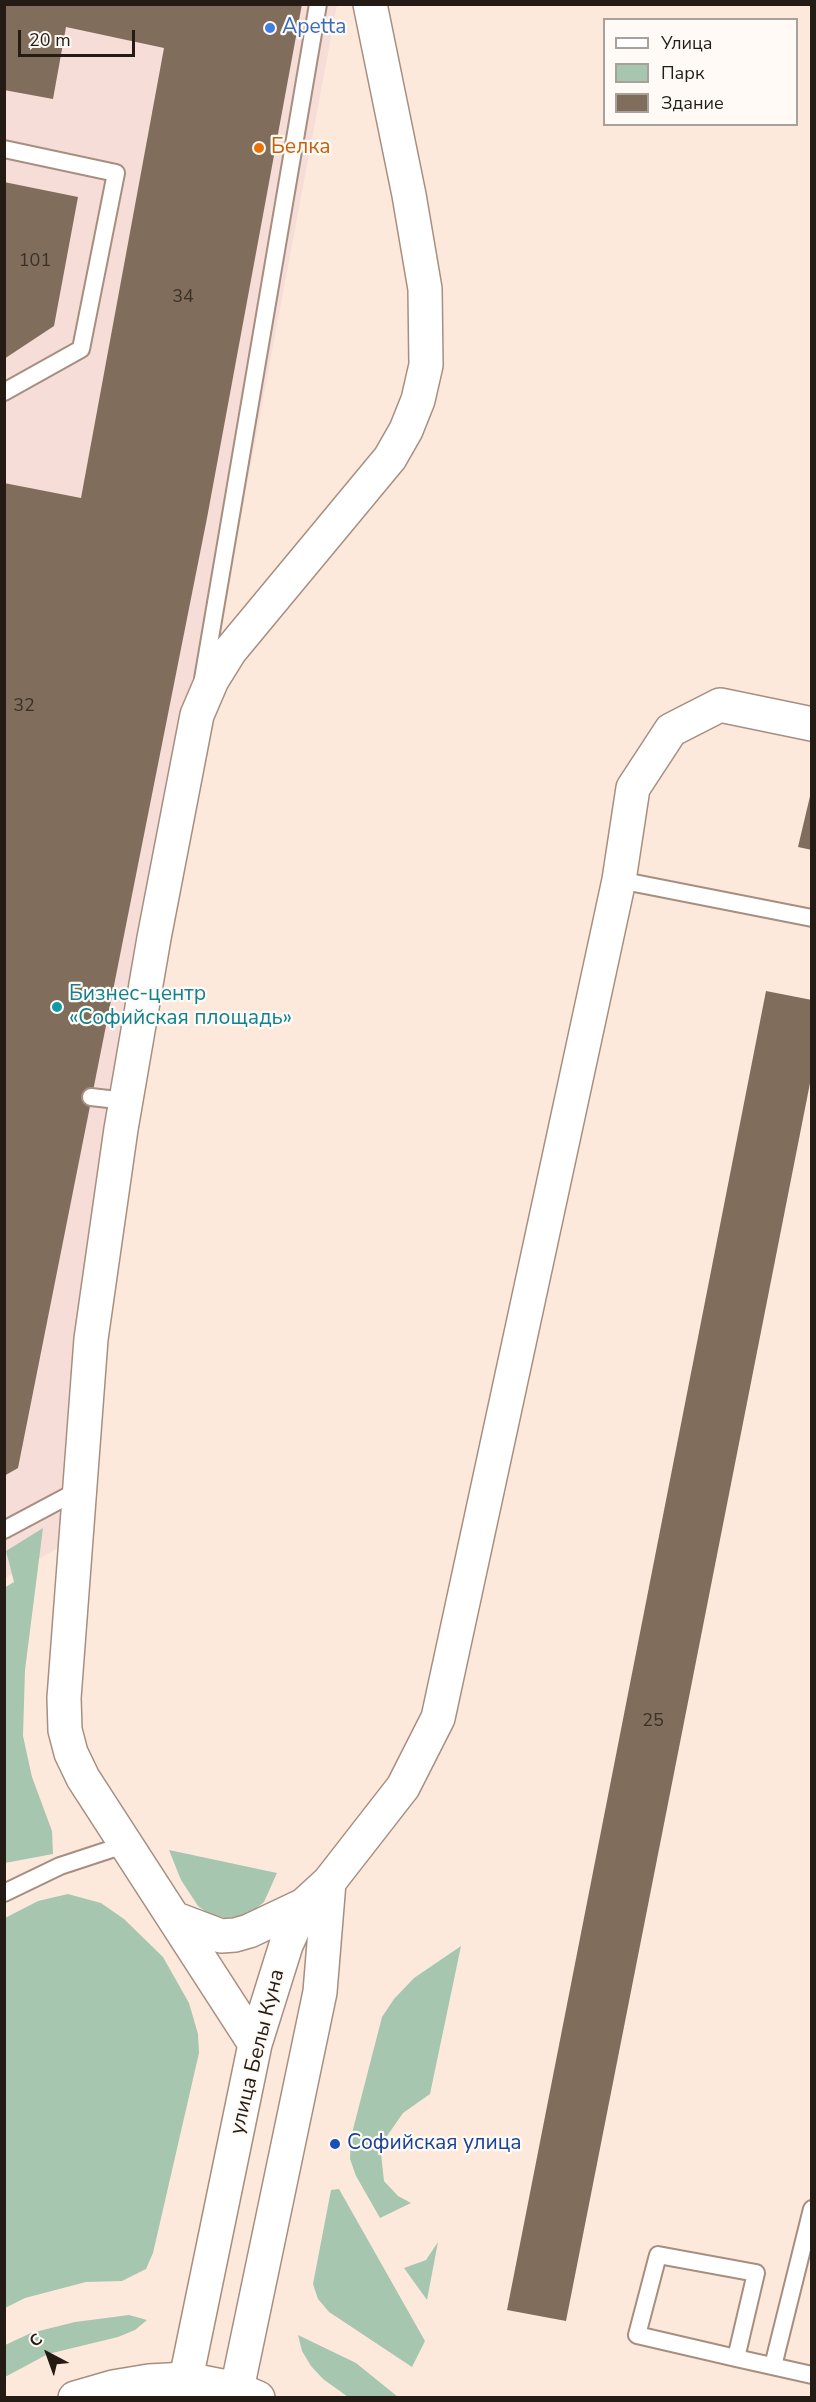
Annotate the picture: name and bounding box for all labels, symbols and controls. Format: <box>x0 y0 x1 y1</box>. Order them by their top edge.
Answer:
place label: Apetta <box>282 15 346 41</box>
scale bar <box>21 18 138 56</box>
legend <box>603 18 798 126</box>
marker: Apetta <box>263 21 277 35</box>
text: 20 m <box>29 28 71 52</box>
text: Улица <box>661 31 712 55</box>
text: Парк <box>661 61 704 85</box>
text: Здание <box>661 91 724 115</box>
place label: Белка <box>271 135 331 161</box>
marker: Белка <box>252 141 266 155</box>
house number: 101 <box>19 251 51 273</box>
house number: 34 <box>172 287 194 309</box>
house number: 32 <box>13 696 35 718</box>
place label: Бизнес-центр «Софийская площадь» <box>69 982 292 1032</box>
marker: Бизнес-центр «Софийская площадь» <box>50 1000 64 1014</box>
house number: 25 <box>642 1711 664 1733</box>
street label: улица Белы Куна <box>225 1967 291 2137</box>
place label: Софийская улица <box>347 2131 522 2157</box>
marker: Софийская улица <box>328 2137 342 2151</box>
north arrow <box>18 2324 78 2384</box>
text: С <box>25 2329 48 2352</box>

